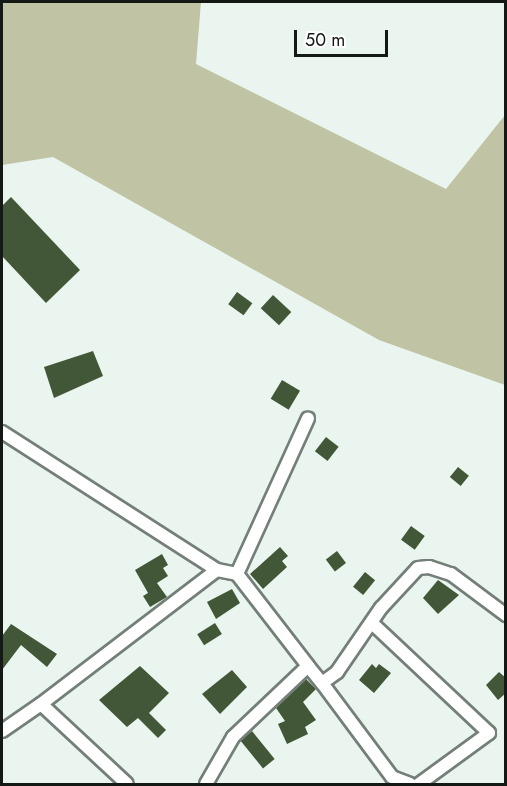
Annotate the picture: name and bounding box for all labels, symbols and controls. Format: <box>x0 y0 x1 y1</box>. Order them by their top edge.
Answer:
scale bar <box>297 18 392 56</box>
text: 50 m <box>305 27 345 53</box>

